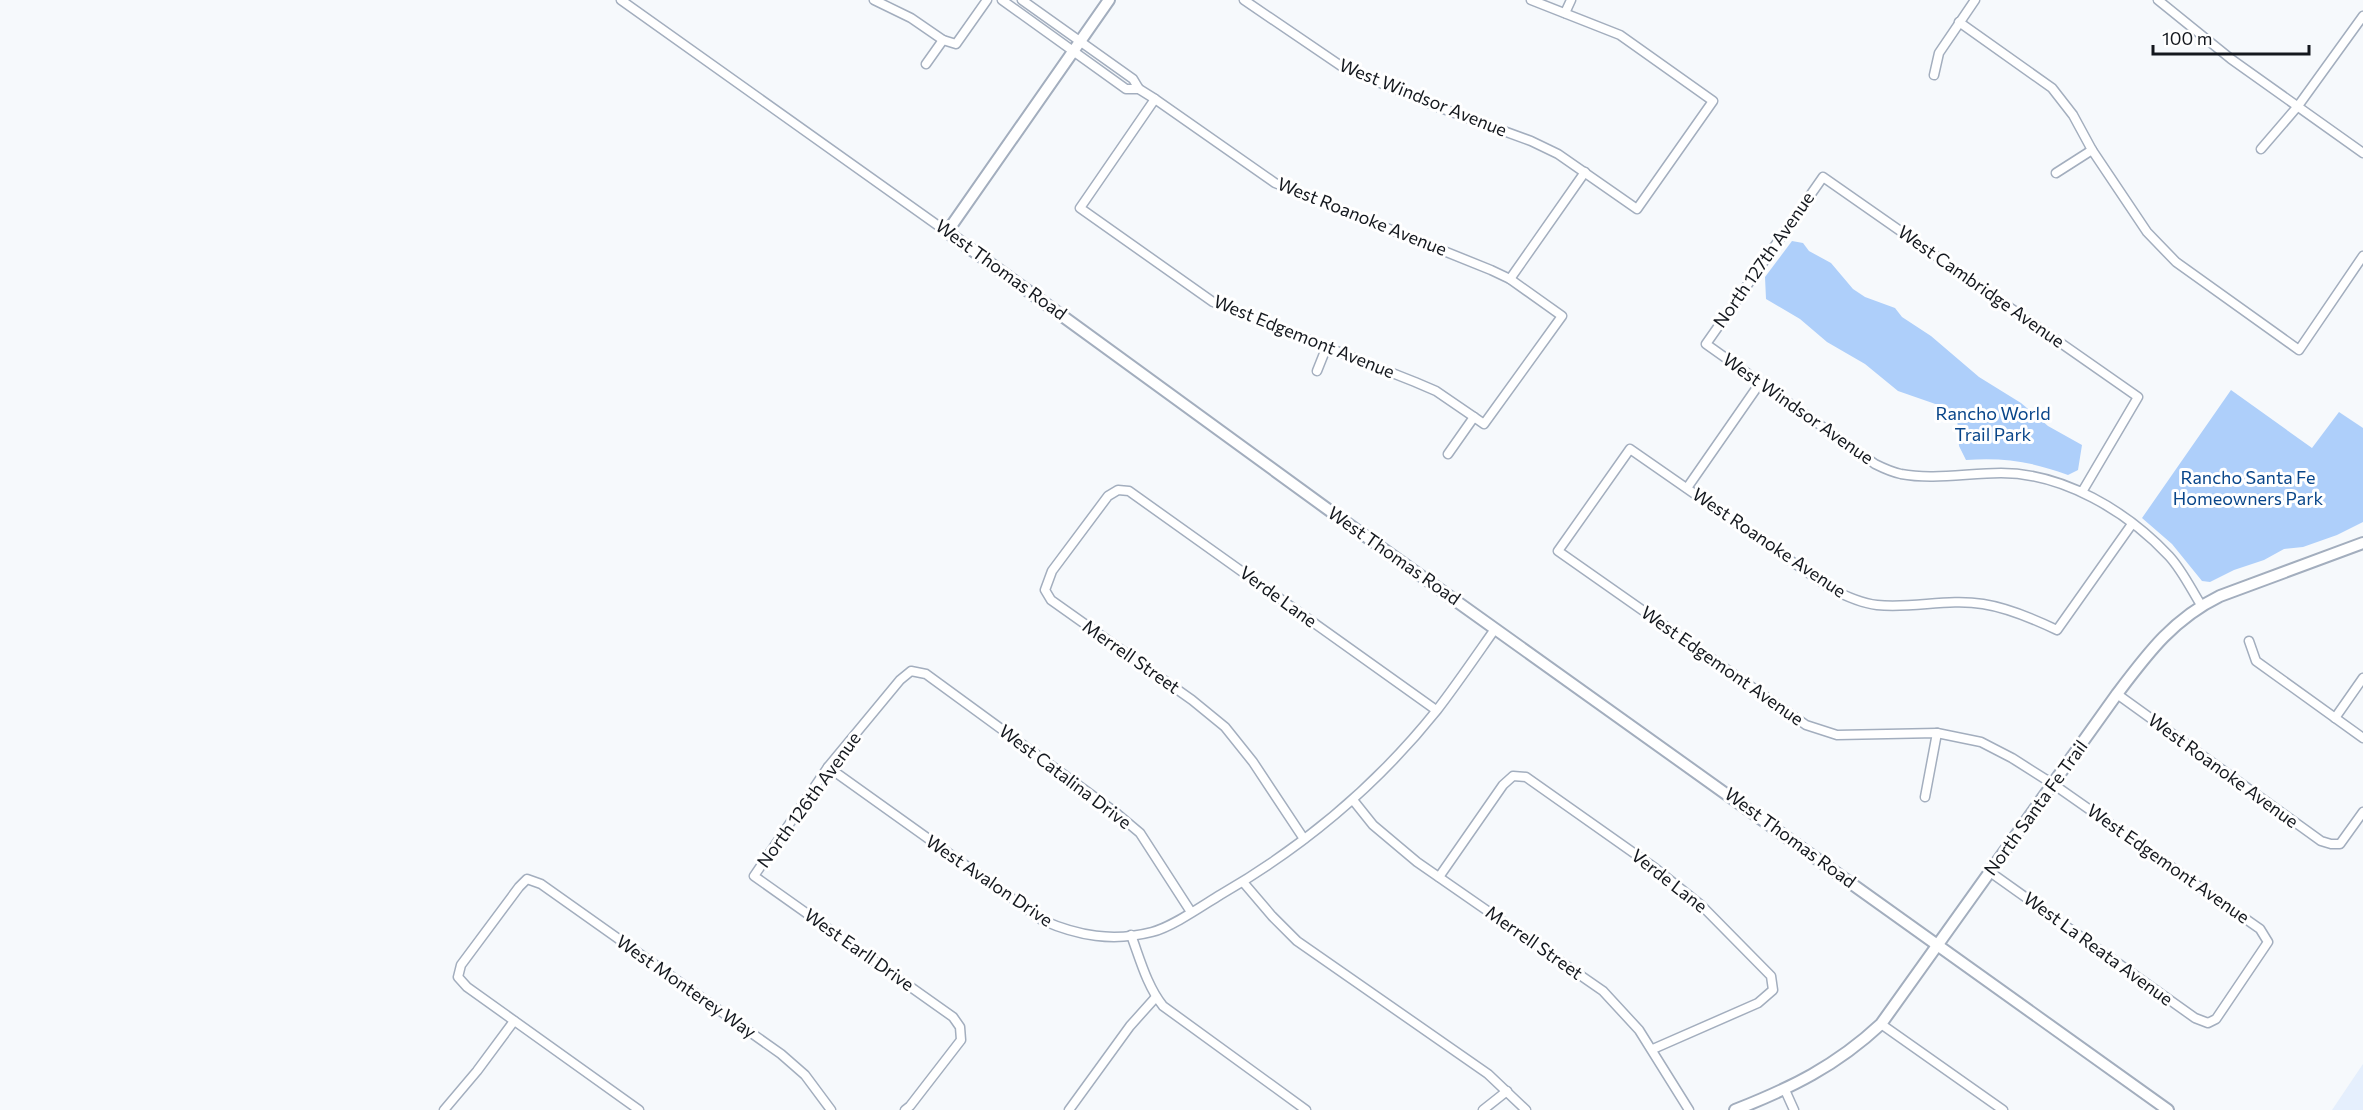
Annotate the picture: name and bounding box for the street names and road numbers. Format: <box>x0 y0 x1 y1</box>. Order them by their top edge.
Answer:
street label: West Windsor Avenue <box>1336 53 1510 141</box>
street label: West Roanoke Avenue <box>1275 172 1450 260</box>
street label: North 127th Avenue <box>1708 187 1818 332</box>
street label: West Thomas Road <box>932 214 1072 324</box>
street label: West Cambridge Avenue <box>1894 220 2069 352</box>
street label: West Edgemont Avenue <box>1211 290 1398 382</box>
street label: West Windsor Avenue <box>1719 348 1878 468</box>
street label: West Roanoke Avenue <box>1689 483 1851 602</box>
street label: West Thomas Road <box>1324 501 1465 609</box>
street label: Verde Lane <box>1236 561 1322 632</box>
street label: West Edgemont Avenue <box>1637 601 1808 730</box>
street label: Merrell Street <box>1079 615 1184 698</box>
street label: West Roanoke Avenue <box>2144 708 2303 832</box>
street label: West Catalina Drive <box>995 719 1136 833</box>
street label: North 126th Avenue <box>752 727 865 872</box>
street label: North Santa Fe Trail <box>1979 736 2092 879</box>
street label: West Thomas Road <box>1721 782 1861 892</box>
street label: West Edgemont Avenue <box>2083 799 2254 928</box>
street label: West Avalon Drive <box>922 830 1057 931</box>
street label: Verde Lane <box>1627 844 1712 917</box>
street label: West La Reata Avenue <box>2020 887 2178 1010</box>
street label: Merrell Street <box>1482 901 1587 984</box>
street label: West Earll Drive <box>800 903 919 995</box>
street label: West Monterey Way <box>613 930 761 1043</box>

